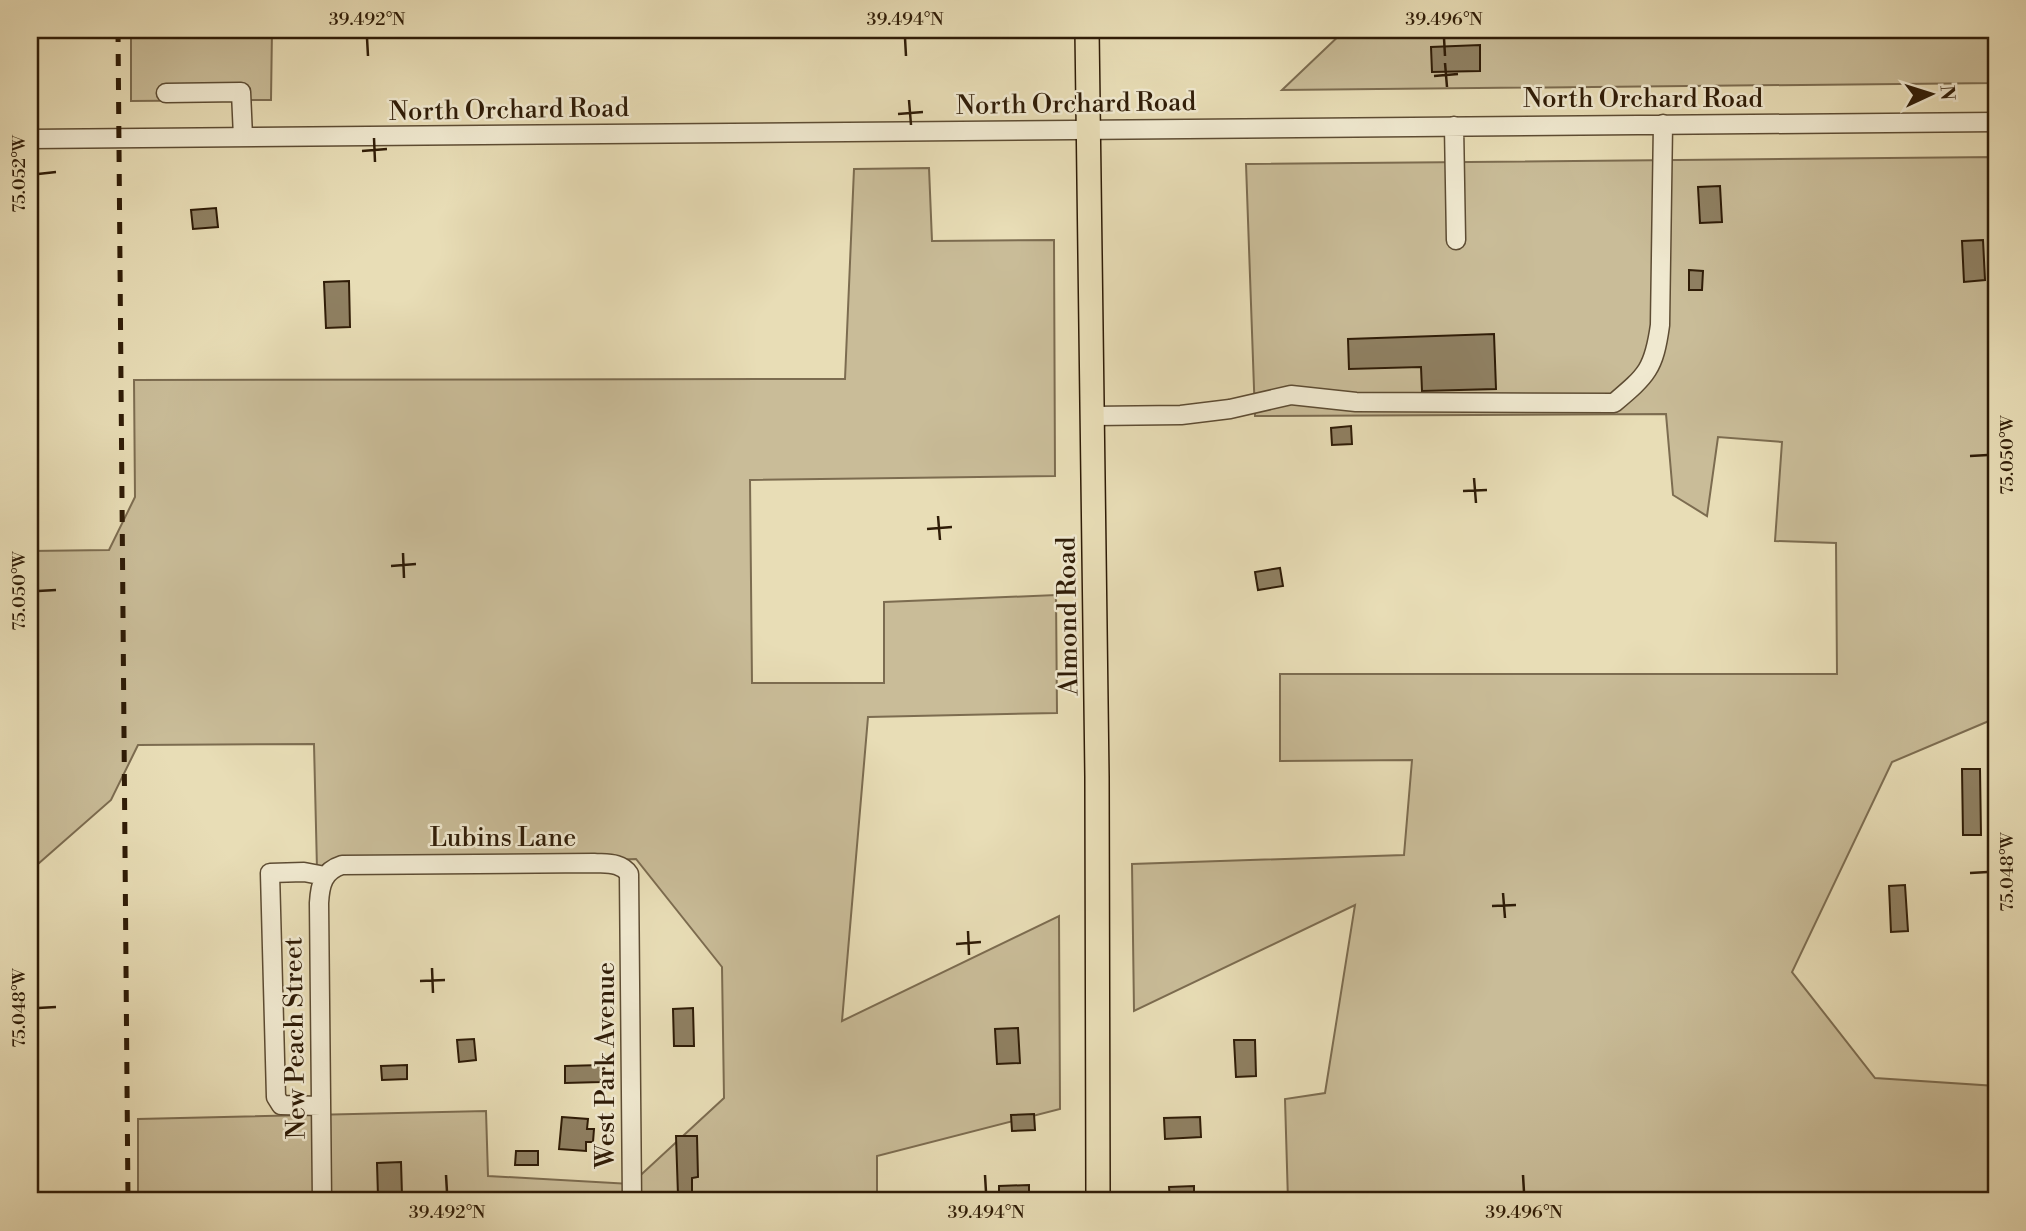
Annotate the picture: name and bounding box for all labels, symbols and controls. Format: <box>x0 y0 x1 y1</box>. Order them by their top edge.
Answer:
text: 39.492°N <box>329 8 406 31</box>
text: 39.494°N <box>866 8 944 31</box>
text: 39.496°N <box>1405 8 1483 31</box>
north arrow <box>1896 60 1966 130</box>
street label: North Orchard Road <box>1523 83 1763 115</box>
text: N <box>1934 85 1959 101</box>
street label: North Orchard Road <box>956 86 1197 122</box>
street label: North Orchard Road <box>389 92 630 128</box>
text: 75.052°W <box>8 134 31 213</box>
text: 75.050°W <box>1996 415 2019 495</box>
street label: Almond Road <box>1051 536 1085 697</box>
text: 75.050°W <box>8 551 31 631</box>
street label: Lubins Lane <box>430 822 576 854</box>
text: 75.048°W <box>1996 832 2019 912</box>
street label: New Peach Street <box>277 937 313 1139</box>
street label: West Park Avenue <box>590 962 622 1169</box>
text: 75.048°W <box>8 968 31 1048</box>
text: 39.492°N <box>409 1201 486 1224</box>
text: 39.494°N <box>947 1201 1025 1224</box>
text: 39.496°N <box>1485 1201 1563 1224</box>

